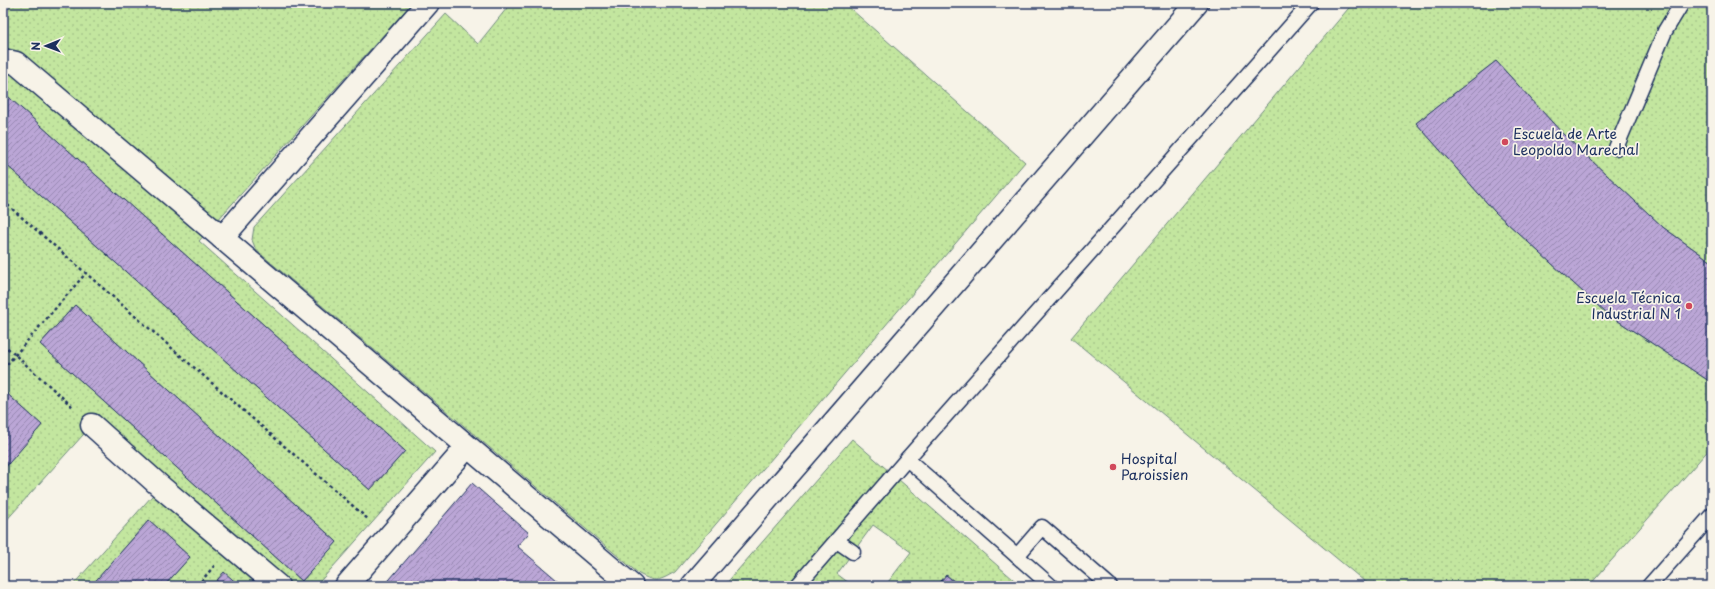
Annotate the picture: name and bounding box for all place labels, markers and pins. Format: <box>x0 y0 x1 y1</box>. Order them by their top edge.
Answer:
place label: Escuela de Arte Leopoldo Marechal <box>1513 123 1639 160</box>
marker: Escuela de Arte Leopoldo Marechal <box>1500 137 1510 147</box>
place label: Escuela Técnica Industrial N 1 <box>1576 287 1681 324</box>
marker: Escuela Técnica Industrial N 1 <box>1684 301 1694 311</box>
place label: Hospital Paroissien <box>1121 448 1188 485</box>
marker: Hospital Paroissien <box>1108 462 1118 472</box>

